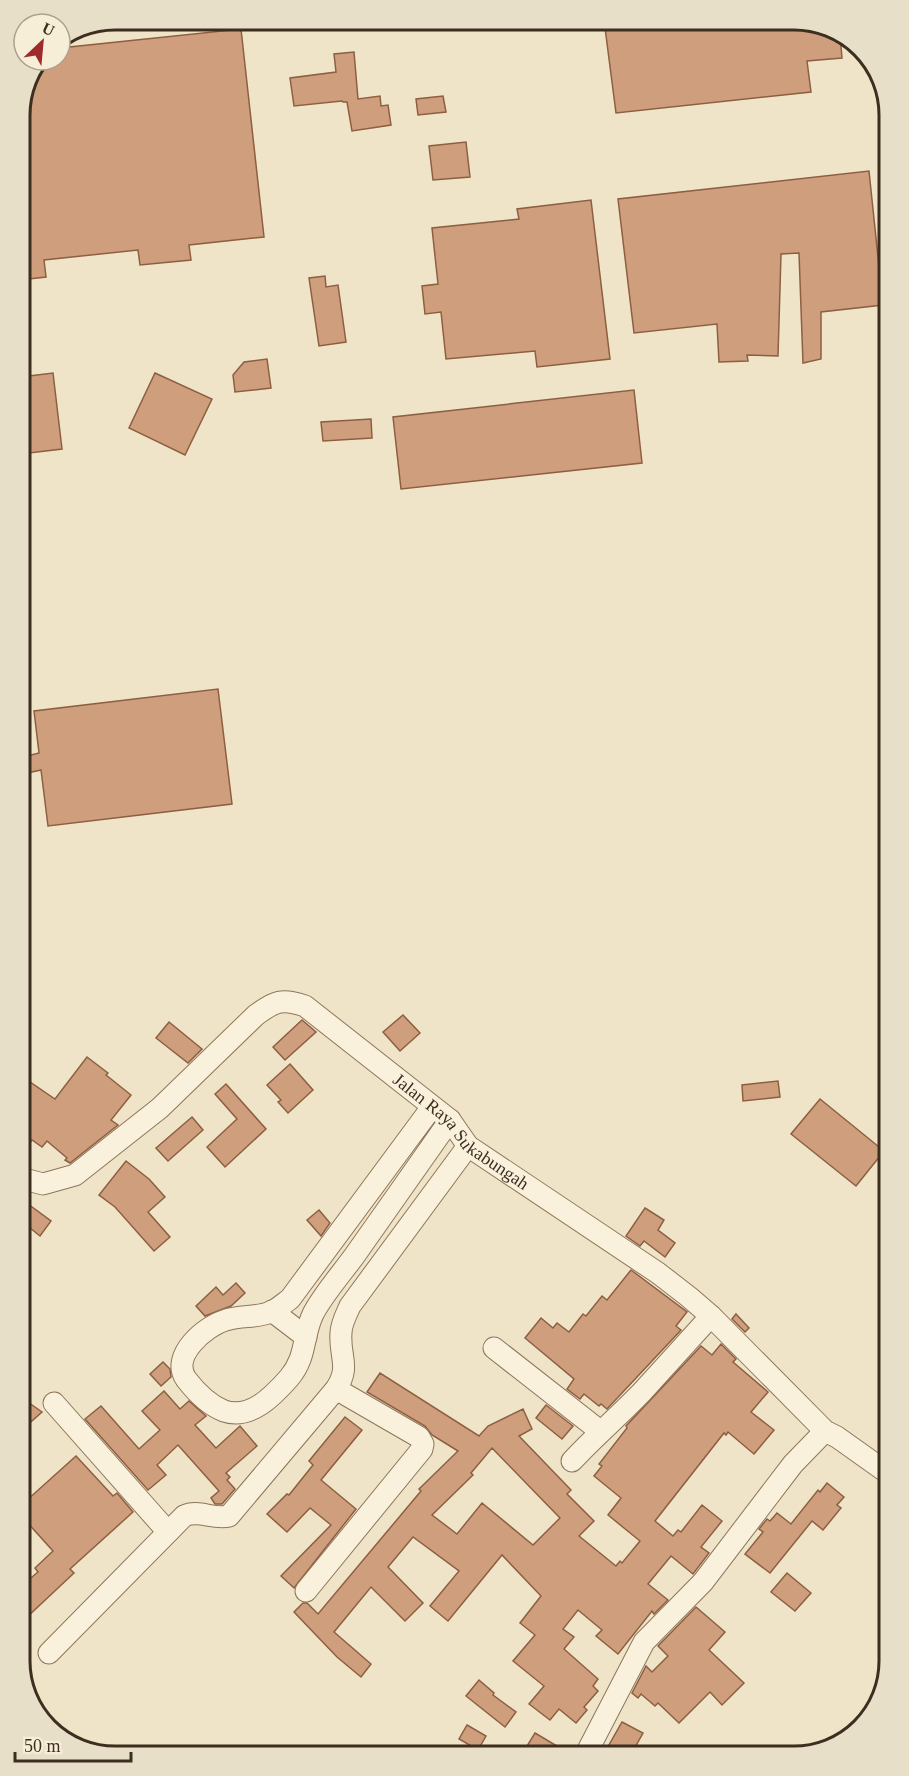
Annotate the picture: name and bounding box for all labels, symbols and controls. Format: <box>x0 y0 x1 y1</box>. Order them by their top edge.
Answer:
north arrow <box>12 12 72 72</box>
text: U <box>39 19 58 39</box>
street label: Jalan Raya Sukabungah <box>389 1069 533 1194</box>
scale bar <box>15 1725 130 1763</box>
text: 50 m <box>24 1736 61 1756</box>

